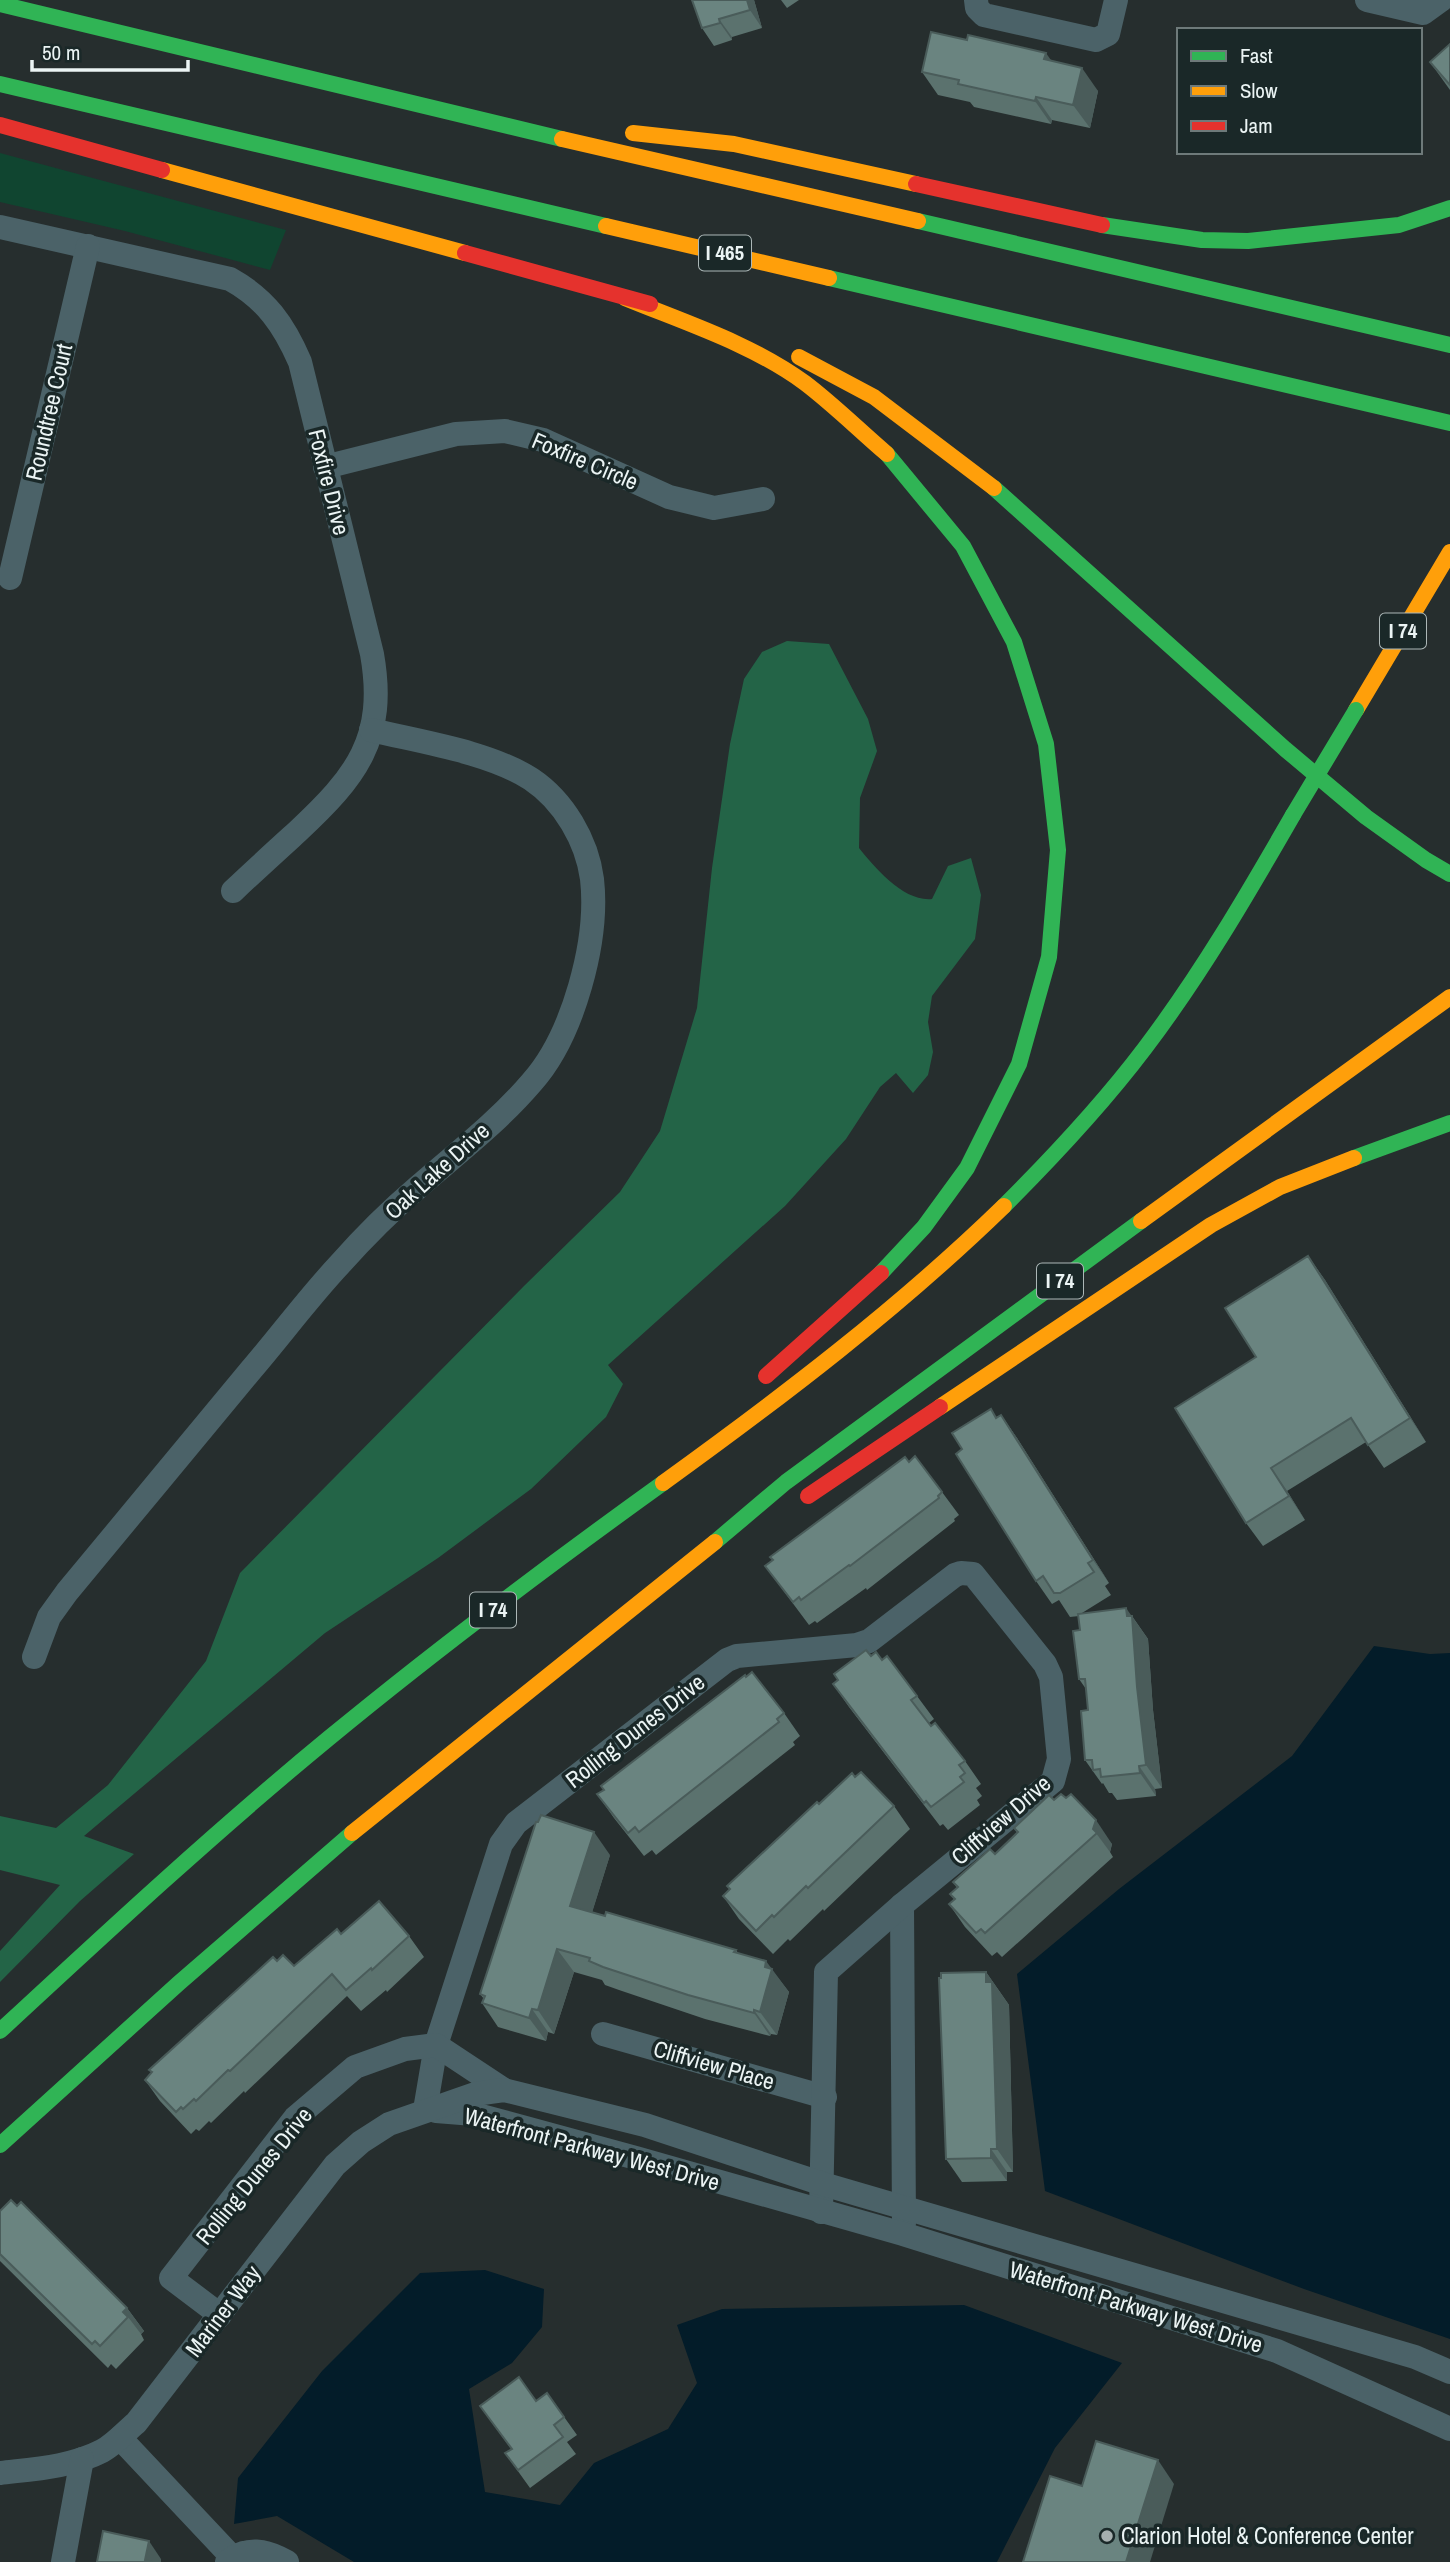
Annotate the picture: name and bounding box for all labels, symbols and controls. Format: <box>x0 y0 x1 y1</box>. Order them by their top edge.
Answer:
scale bar <box>32 28 187 72</box>
legend <box>1177 28 1422 154</box>
text: 50 m <box>42 38 80 67</box>
text: Fast <box>1240 41 1273 70</box>
text: Slow <box>1240 76 1278 105</box>
text: Jam <box>1240 111 1273 140</box>
road number: I 465 <box>699 236 751 270</box>
street label: Roundtree Court <box>18 340 79 483</box>
street label: Foxfire Circle <box>527 424 643 497</box>
street label: Foxfire Drive <box>301 426 358 538</box>
road number: I 74 <box>1380 614 1426 648</box>
street label: Oak Lake Drive <box>378 1115 496 1226</box>
road number: I 74 <box>1037 1264 1083 1298</box>
road number: I 74 <box>470 1592 516 1628</box>
street label: Rolling Dunes Drive <box>559 1666 711 1795</box>
street label: Cliffview Drive <box>944 1768 1057 1871</box>
street label: Cliffview Place <box>650 2032 778 2097</box>
street label: Waterfront Parkway West Drive <box>461 2099 723 2198</box>
street label: Rolling Dunes Drive <box>188 2100 319 2251</box>
street label: Waterfront Parkway West Drive <box>1006 2253 1266 2360</box>
street label: Mariner Way <box>178 2258 268 2363</box>
place label: Clarion Hotel & Conference Center <box>1121 2520 1414 2551</box>
marker: Clarion Hotel & Conference Center <box>1099 2528 1115 2544</box>

